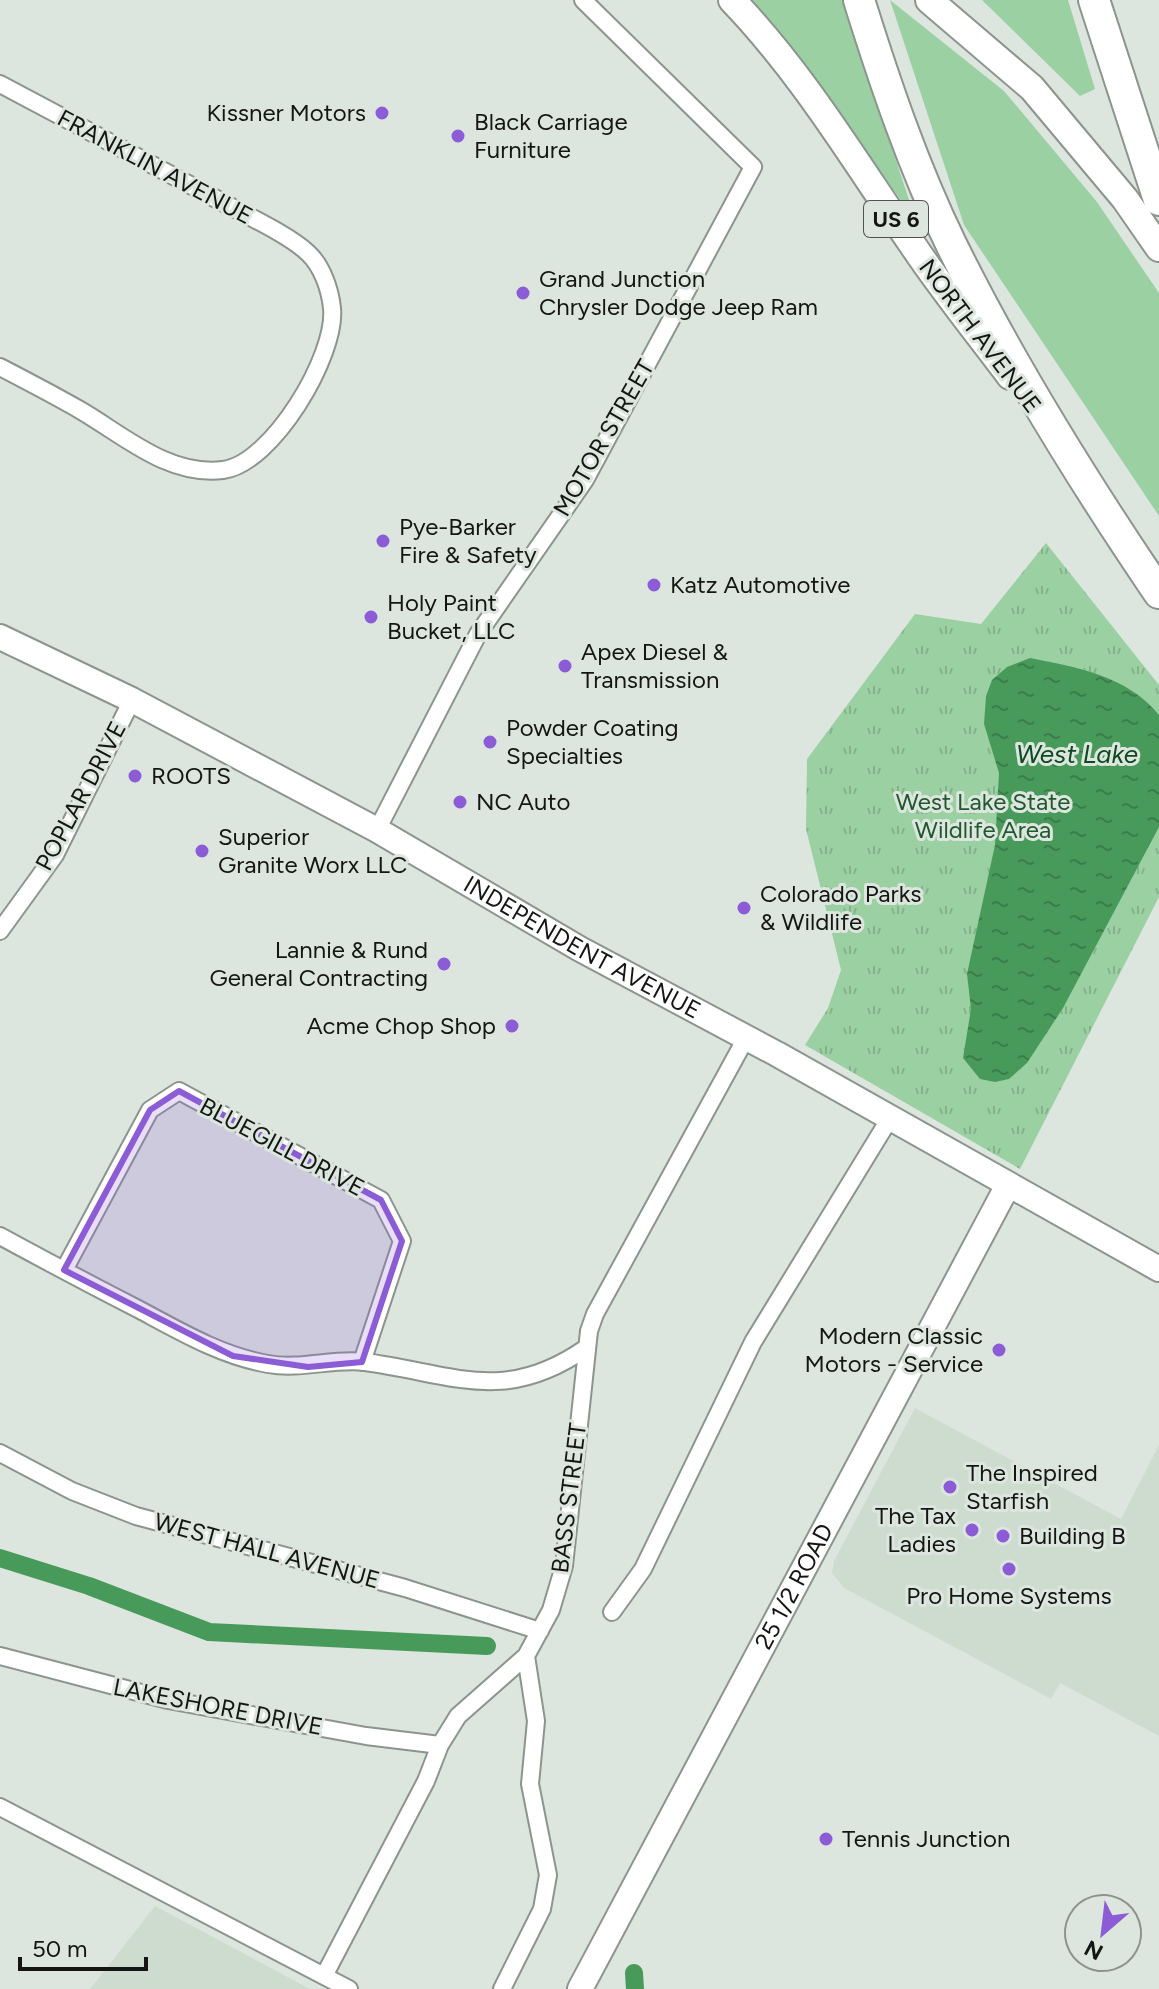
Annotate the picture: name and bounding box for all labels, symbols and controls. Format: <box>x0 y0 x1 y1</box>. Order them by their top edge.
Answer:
place label: Kissner Motors <box>206 98 366 127</box>
street label: FRANKLIN AVENUE <box>53 103 258 230</box>
marker: Kissner Motors <box>373 104 391 122</box>
place label: Black Carriage Furniture <box>474 107 628 164</box>
marker: Black Carriage Furniture <box>449 127 467 145</box>
road number: US 6 <box>864 201 928 237</box>
street label: NORTH AVENUE <box>913 253 1048 418</box>
place label: Grand Junction Chrysler Dodge Jeep Ram <box>539 264 818 321</box>
marker: Grand Junction Chrysler Dodge Jeep Ram <box>514 284 532 302</box>
street label: MOTOR STREET <box>547 354 660 521</box>
place label: Pye-Barker Fire & Safety <box>399 512 537 569</box>
marker: Pye-Barker Fire & Safety <box>374 532 392 550</box>
place label: Katz Automotive <box>670 570 850 599</box>
marker: Katz Automotive <box>645 576 663 594</box>
place label: Holy Paint Bucket, LLC <box>387 588 515 645</box>
marker: Holy Paint Bucket, LLC <box>362 608 380 626</box>
place label: Apex Diesel & Transmission <box>581 637 728 694</box>
marker: Apex Diesel & Transmission <box>556 657 574 675</box>
place label: Powder Coating Specialties <box>506 713 679 770</box>
street label: POPLAR DRIVE <box>29 716 132 875</box>
marker: Powder Coating Specialties <box>481 733 499 751</box>
water label: West Lake <box>1016 738 1138 770</box>
place label: ROOTS <box>151 761 231 790</box>
marker: ROOTS <box>126 767 144 785</box>
place label: NC Auto <box>476 787 570 816</box>
park label: West Lake State Wildlife Area <box>896 787 1070 844</box>
marker: NC Auto <box>451 793 469 811</box>
place label: Superior Granite Worx LLC <box>218 822 407 879</box>
marker: Superior Granite Worx LLC <box>193 842 211 860</box>
street label: INDEPENDENT AVENUE <box>459 869 706 1025</box>
place label: Colorado Parks & Wildlife <box>760 879 922 936</box>
marker: Colorado Parks & Wildlife <box>735 899 753 917</box>
place label: Lannie & Rund General Contracting <box>209 935 428 992</box>
marker: Lannie & Rund General Contracting <box>435 955 453 973</box>
place label: Acme Chop Shop <box>307 1011 496 1040</box>
marker: Acme Chop Shop <box>503 1017 521 1035</box>
street label: BLUEGILL DRIVE <box>195 1091 370 1202</box>
place label: Modern Classic Motors - Service <box>805 1321 983 1378</box>
marker: Modern Classic Motors - Service <box>990 1341 1008 1359</box>
street label: BASS STREET <box>545 1421 592 1575</box>
place label: The Inspired Starfish <box>966 1458 1098 1515</box>
marker: The Inspired Starfish <box>941 1478 959 1496</box>
place label: The Tax Ladies <box>875 1501 957 1558</box>
street label: WEST HALL AVENUE <box>151 1506 383 1595</box>
street label: 25 1/2 ROAD <box>749 1518 839 1654</box>
marker: The Tax Ladies <box>963 1521 981 1539</box>
place label: Building B <box>1019 1521 1126 1550</box>
marker: Building B <box>994 1527 1012 1545</box>
marker: Pro Home Systems <box>1000 1560 1018 1578</box>
place label: Pro Home Systems <box>906 1581 1112 1610</box>
street label: LAKESHORE DRIVE <box>111 1672 325 1741</box>
place label: Tennis Junction <box>842 1824 1010 1853</box>
marker: Tennis Junction <box>817 1830 835 1848</box>
north arrow <box>1063 1893 1143 1973</box>
scale bar <box>20 1921 146 1971</box>
text: 50 m <box>32 1934 88 1963</box>
text: N <box>1080 1934 1108 1966</box>

